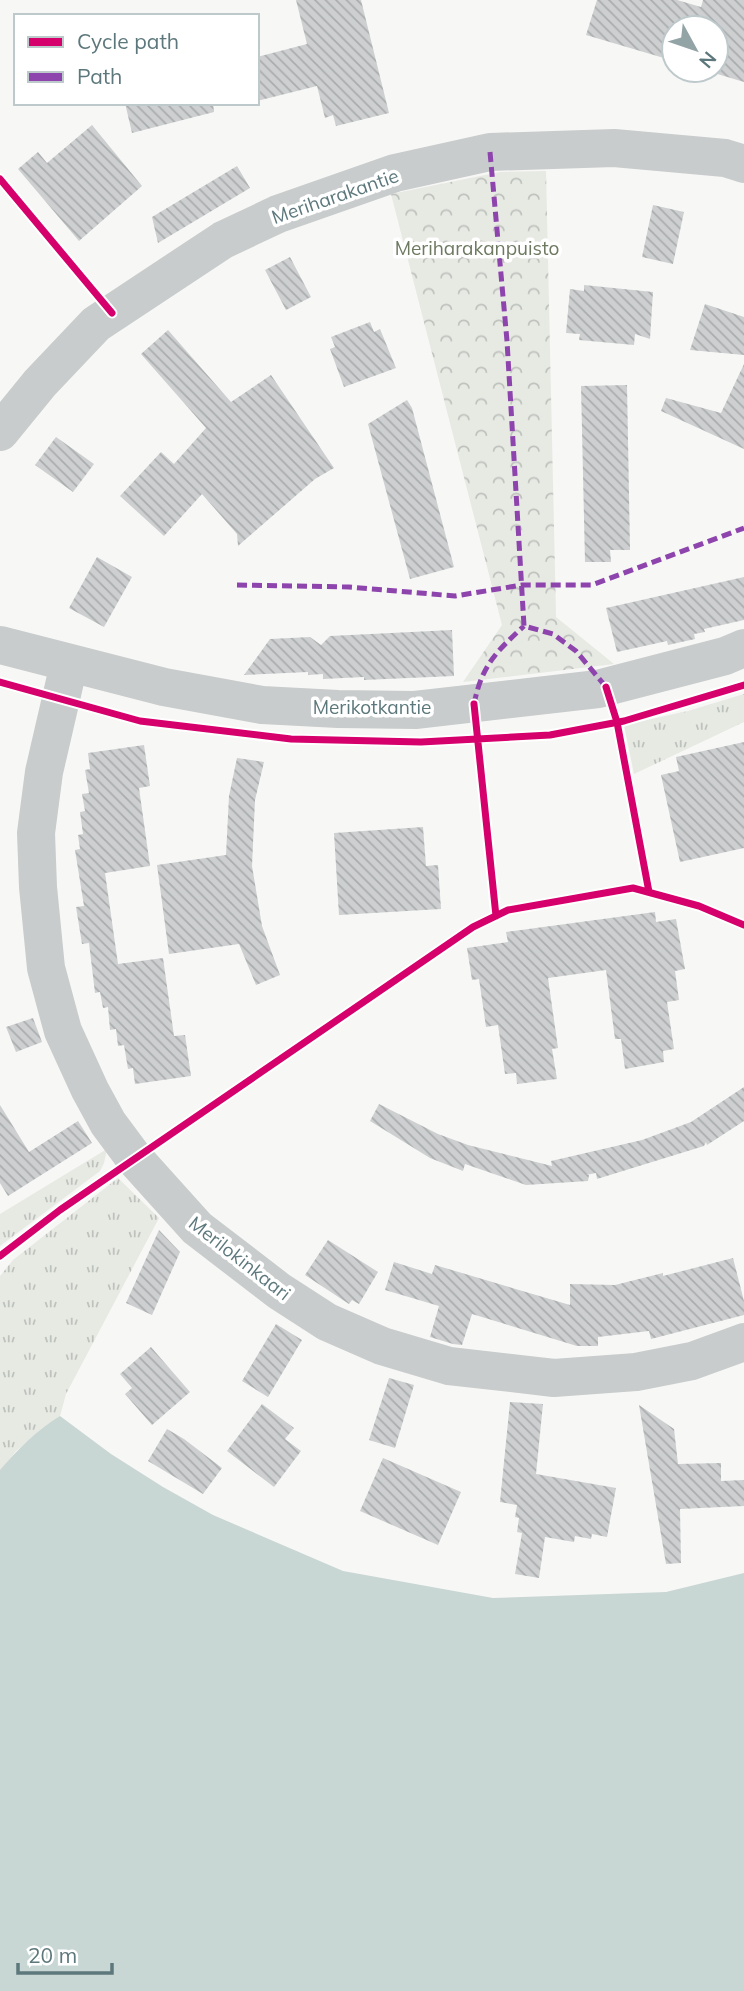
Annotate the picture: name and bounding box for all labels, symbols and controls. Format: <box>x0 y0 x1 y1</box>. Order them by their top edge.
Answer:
legend <box>14 14 259 105</box>
north arrow <box>660 14 730 84</box>
text: Cycle path <box>77 28 179 54</box>
text: N <box>694 47 722 73</box>
text: Path <box>77 63 122 89</box>
street label: Meriharakantie <box>268 163 402 229</box>
park label: Meriharakanpuisto <box>395 236 559 260</box>
street label: Merikotkantie <box>313 695 431 719</box>
street label: Merilokinkaari <box>184 1211 296 1305</box>
scale bar <box>18 1932 112 1976</box>
text: 20 m <box>28 1942 77 1968</box>

